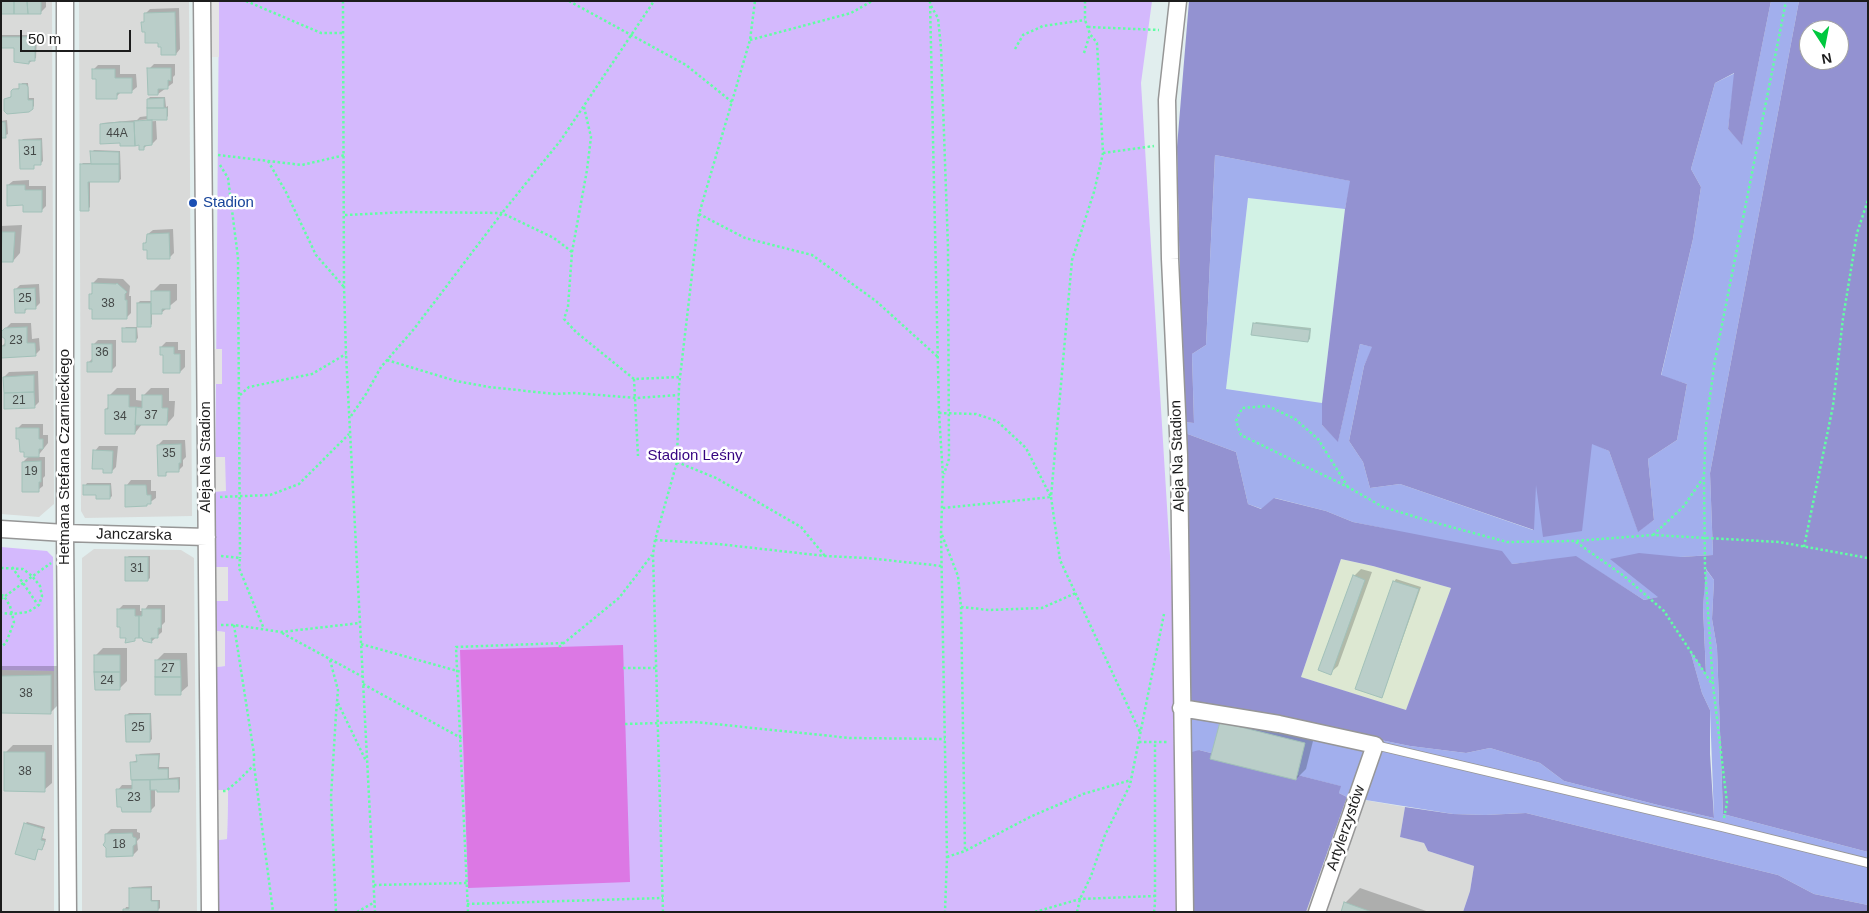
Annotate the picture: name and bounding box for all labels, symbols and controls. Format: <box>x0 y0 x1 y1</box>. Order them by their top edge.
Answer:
scale bar <box>22 20 134 52</box>
north arrow <box>1799 20 1849 70</box>
text: 50 m <box>28 30 61 47</box>
text: N <box>1820 50 1833 68</box>
house number: 44A <box>106 127 128 141</box>
house number: 31 <box>23 145 37 159</box>
place label: Stadion <box>203 194 254 212</box>
marker: Stadion <box>187 197 199 209</box>
house number: 25 <box>18 292 32 306</box>
house number: 38 <box>101 297 115 311</box>
house number: 23 <box>9 334 23 348</box>
house number: 36 <box>95 346 109 360</box>
street label: Hetmana Stefana Czarnieckiego <box>56 349 74 565</box>
house number: 21 <box>12 394 26 408</box>
street label: Aleja Na Stadion <box>1167 400 1189 512</box>
street label: Aleja Na Stadion <box>197 401 215 513</box>
house number: 37 <box>144 409 158 423</box>
house number: 34 <box>113 410 127 424</box>
house number: 35 <box>162 447 176 461</box>
park label: Stadion Leśny <box>647 447 743 465</box>
house number: 19 <box>24 465 38 479</box>
street label: Janczarska <box>96 525 172 545</box>
house number: 31 <box>130 562 144 576</box>
house number: 27 <box>161 662 175 676</box>
house number: 24 <box>100 674 114 688</box>
house number: 38 <box>19 687 33 701</box>
house number: 25 <box>131 721 145 735</box>
house number: 38 <box>18 765 32 779</box>
street label: Artylerzystów <box>1323 783 1369 873</box>
house number: 23 <box>127 791 141 805</box>
house number: 18 <box>112 838 126 852</box>

